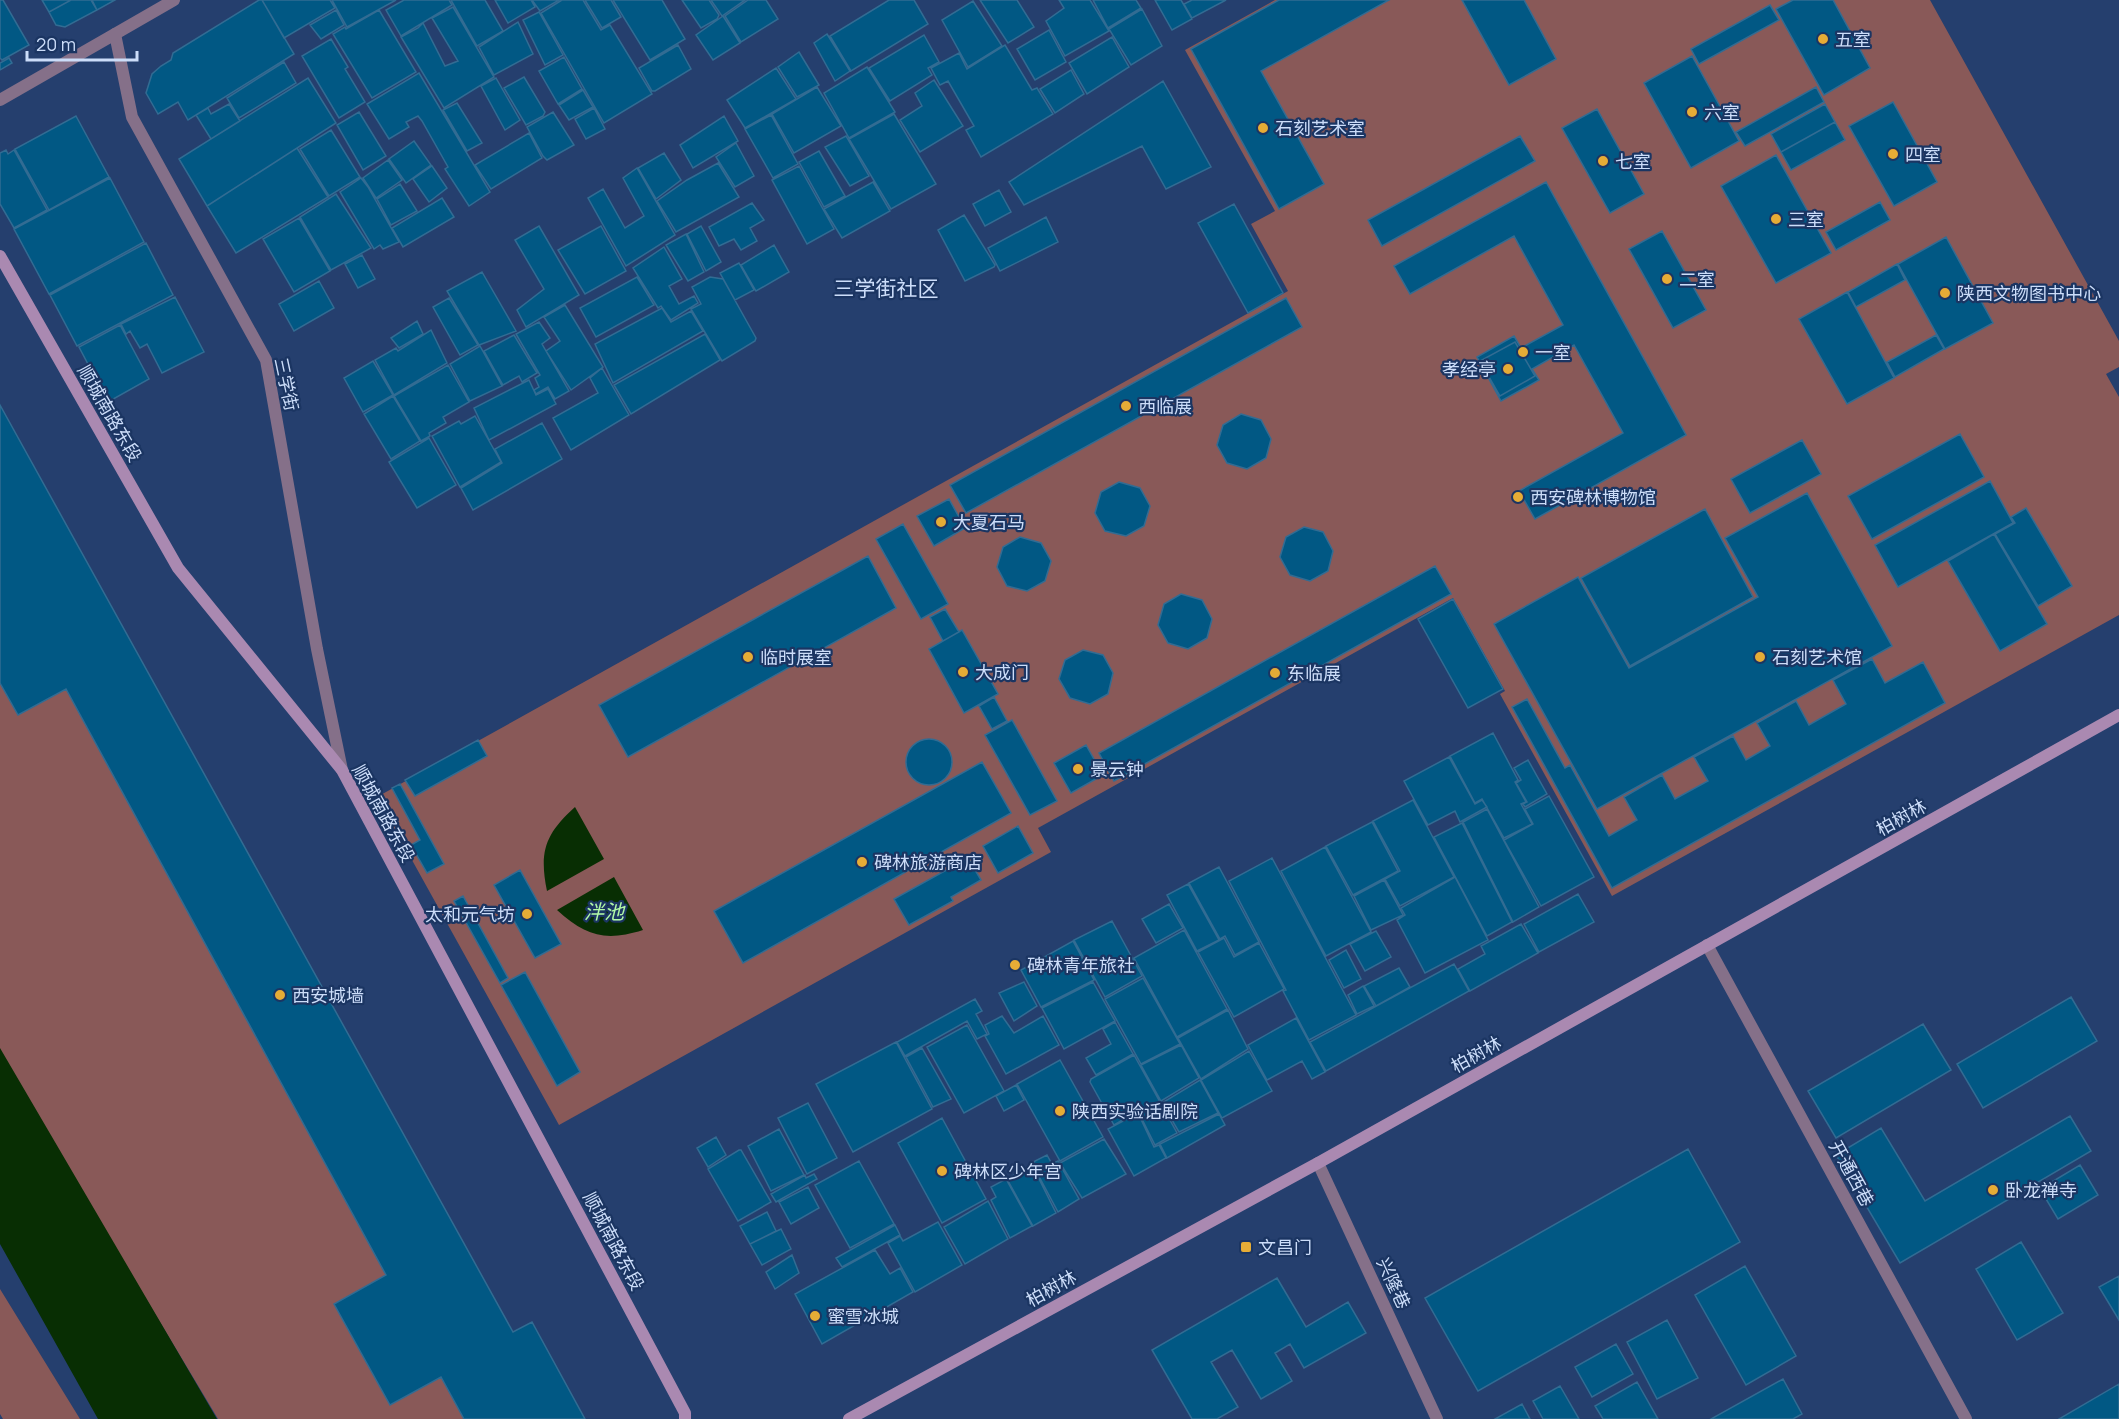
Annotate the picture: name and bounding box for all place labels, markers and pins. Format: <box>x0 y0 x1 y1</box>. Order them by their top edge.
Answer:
place label: 五室 <box>1835 27 1871 51</box>
marker: 五室 <box>1816 32 1830 46</box>
place label: 六室 <box>1704 100 1740 124</box>
marker: 六室 <box>1685 105 1699 119</box>
place label: 石刻艺术室 <box>1275 116 1365 140</box>
marker: 石刻艺术室 <box>1256 121 1270 135</box>
place label: 四室 <box>1905 142 1941 166</box>
marker: 四室 <box>1886 147 1900 161</box>
place label: 七室 <box>1615 149 1651 173</box>
marker: 七室 <box>1596 154 1610 168</box>
place label: 三室 <box>1788 207 1824 231</box>
marker: 三室 <box>1769 212 1783 226</box>
place label: 二室 <box>1679 267 1715 291</box>
marker: 二室 <box>1660 272 1674 286</box>
place label: 陕西文物图书中心 <box>1957 281 2101 305</box>
marker: 陕西文物图书中心 <box>1938 286 1952 300</box>
place label: 一室 <box>1535 340 1571 364</box>
marker: 一室 <box>1516 345 1530 359</box>
place label: 孝经亭 <box>1442 357 1496 381</box>
marker: 孝经亭 <box>1501 362 1515 376</box>
place label: 西临展 <box>1138 394 1192 418</box>
marker: 西临展 <box>1119 399 1133 413</box>
place label: 西安碑林博物馆 <box>1530 485 1656 509</box>
marker: 西安碑林博物馆 <box>1511 490 1525 504</box>
place label: 大夏石马 <box>953 510 1025 534</box>
marker: 大夏石马 <box>934 515 948 529</box>
place label: 临时展室 <box>760 645 832 669</box>
place label: 石刻艺术馆 <box>1772 645 1862 669</box>
marker: 临时展室 <box>741 650 755 664</box>
marker: 石刻艺术馆 <box>1753 650 1767 664</box>
place label: 大成门 <box>975 660 1029 684</box>
place label: 东临展 <box>1287 661 1341 685</box>
marker: 大成门 <box>956 665 970 679</box>
marker: 东临展 <box>1268 666 1282 680</box>
place label: 景云钟 <box>1090 757 1144 781</box>
marker: 景云钟 <box>1071 762 1085 776</box>
place label: 碑林旅游商店 <box>874 850 982 874</box>
marker: 碑林旅游商店 <box>855 855 869 869</box>
place label: 太和元气坊 <box>425 902 515 926</box>
marker: 太和元气坊 <box>520 907 534 921</box>
place label: 碑林青年旅社 <box>1027 953 1135 977</box>
marker: 碑林青年旅社 <box>1008 958 1022 972</box>
place label: 西安城墙 <box>292 983 364 1007</box>
marker: 西安城墙 <box>273 988 287 1002</box>
place label: 陕西实验话剧院 <box>1072 1099 1198 1123</box>
marker: 陕西实验话剧院 <box>1053 1104 1067 1118</box>
place label: 碑林区少年宫 <box>954 1159 1062 1183</box>
marker: 碑林区少年宫 <box>935 1164 949 1178</box>
place label: 卧龙禅寺 <box>2005 1178 2077 1202</box>
marker: 卧龙禅寺 <box>1986 1183 2000 1197</box>
place label: 文昌门 <box>1258 1235 1312 1259</box>
marker: 文昌门 <box>1239 1240 1253 1254</box>
place label: 蜜雪冰城 <box>827 1304 899 1328</box>
marker: 蜜雪冰城 <box>808 1309 822 1323</box>

